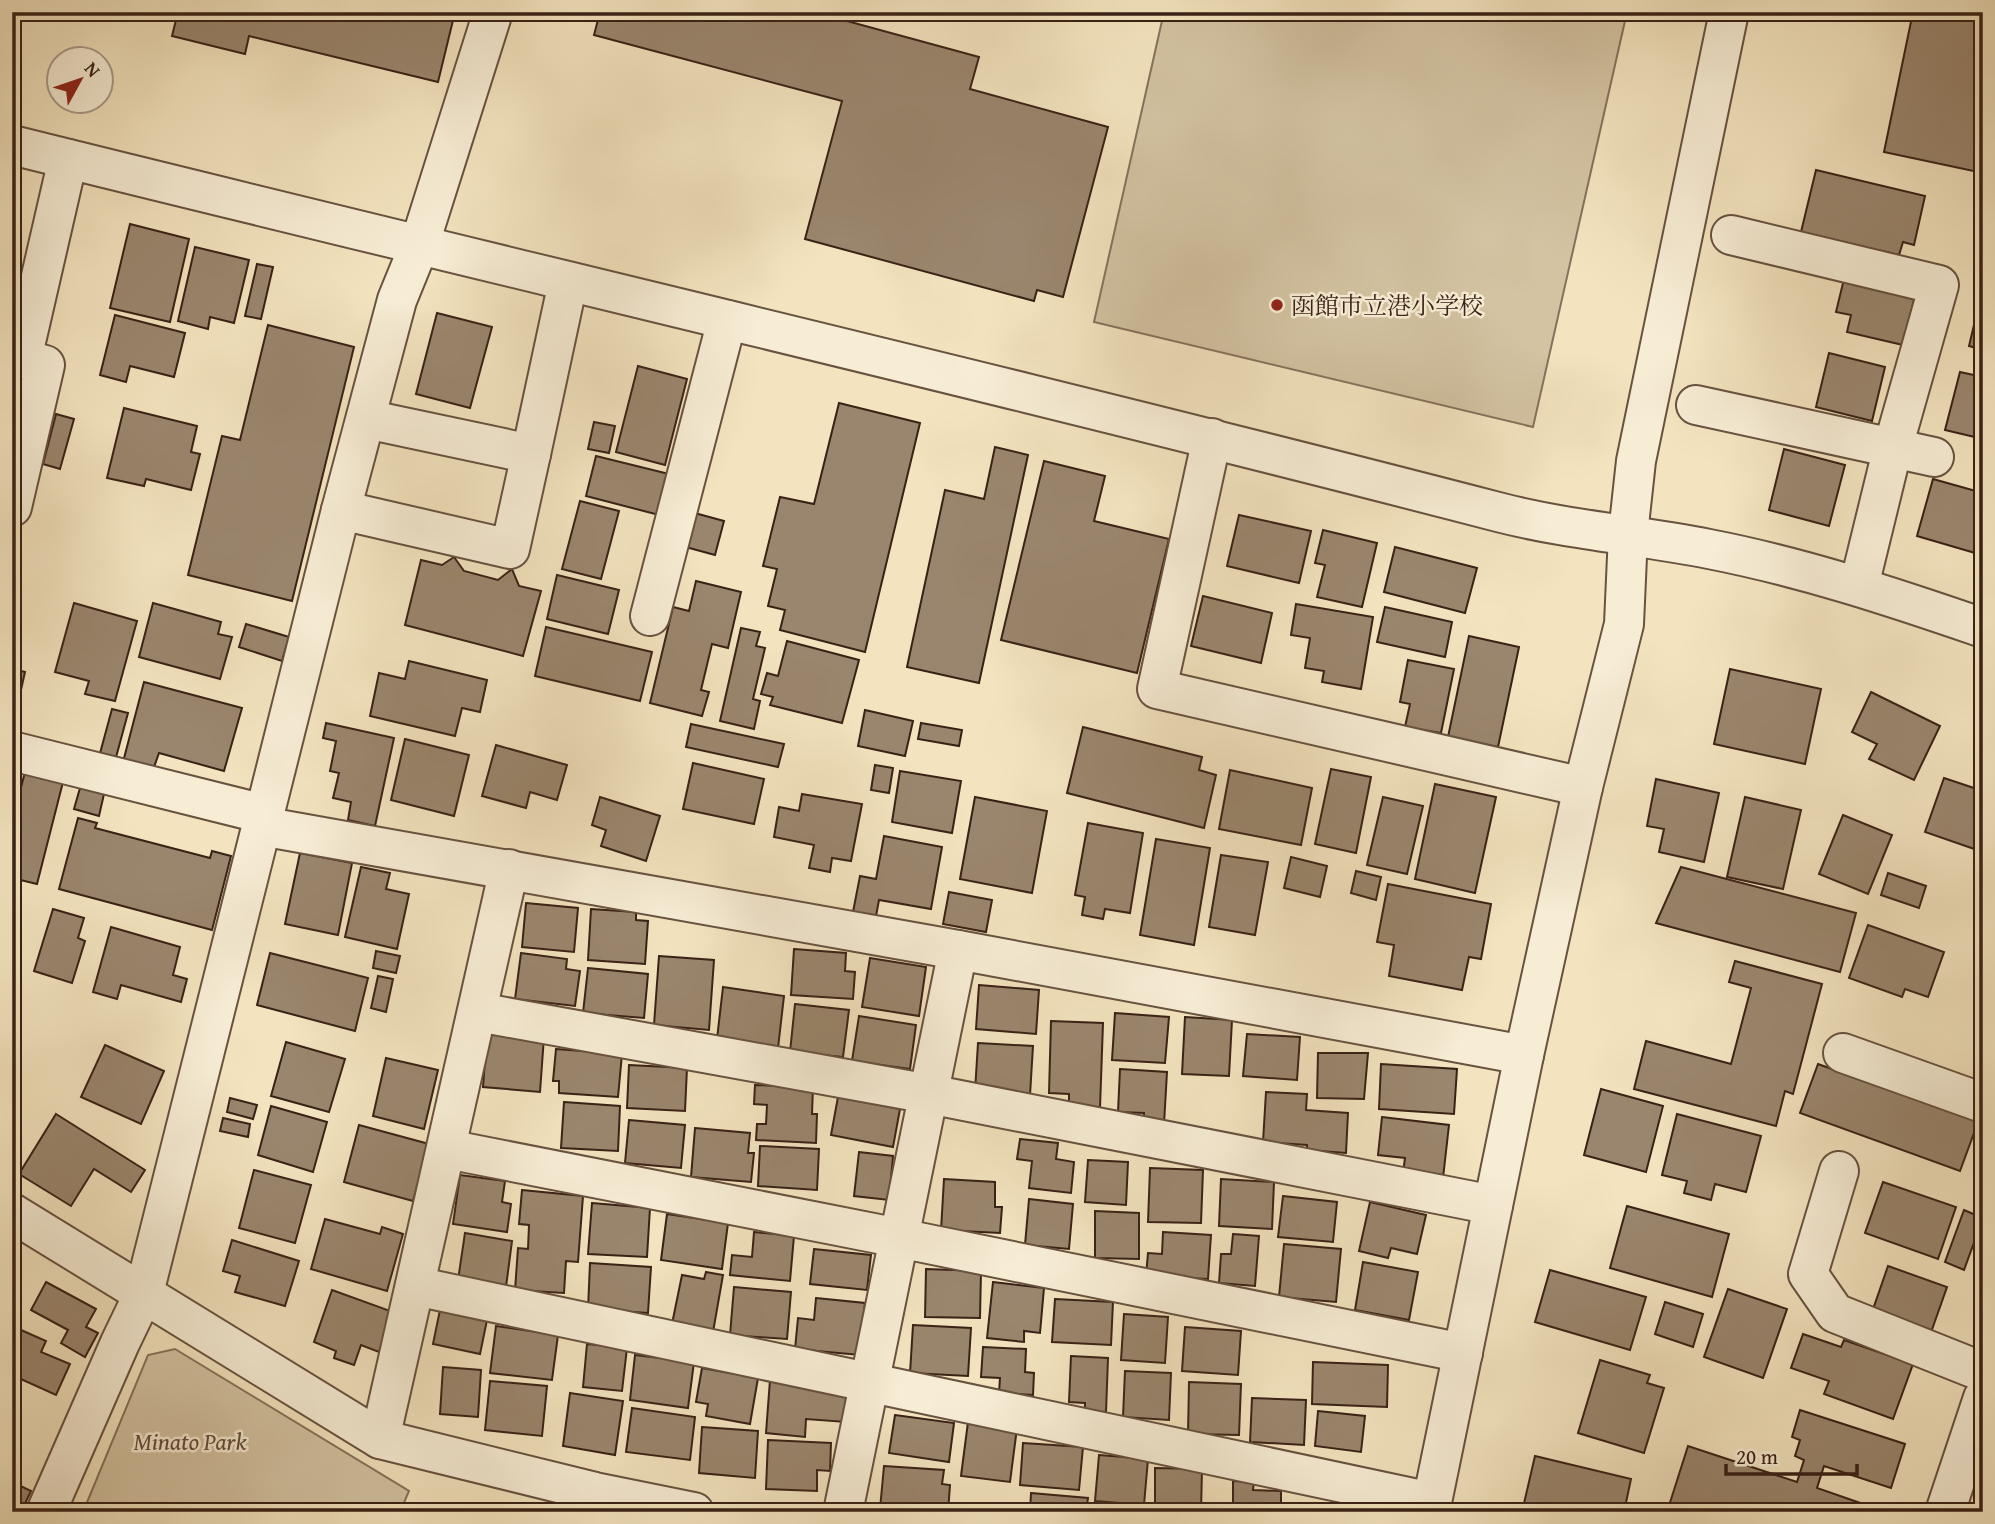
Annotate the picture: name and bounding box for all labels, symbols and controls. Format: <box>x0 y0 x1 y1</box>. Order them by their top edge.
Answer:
north arrow <box>46 46 116 116</box>
text: N <box>78 55 108 83</box>
place label: 函館市立港小学校 <box>1291 288 1483 323</box>
marker: 函館市立港小学校 <box>1269 297 1285 313</box>
park label: Minato Park <box>134 1424 246 1459</box>
scale bar <box>1726 1433 1857 1477</box>
text: 20 m <box>1736 1441 1778 1472</box>

